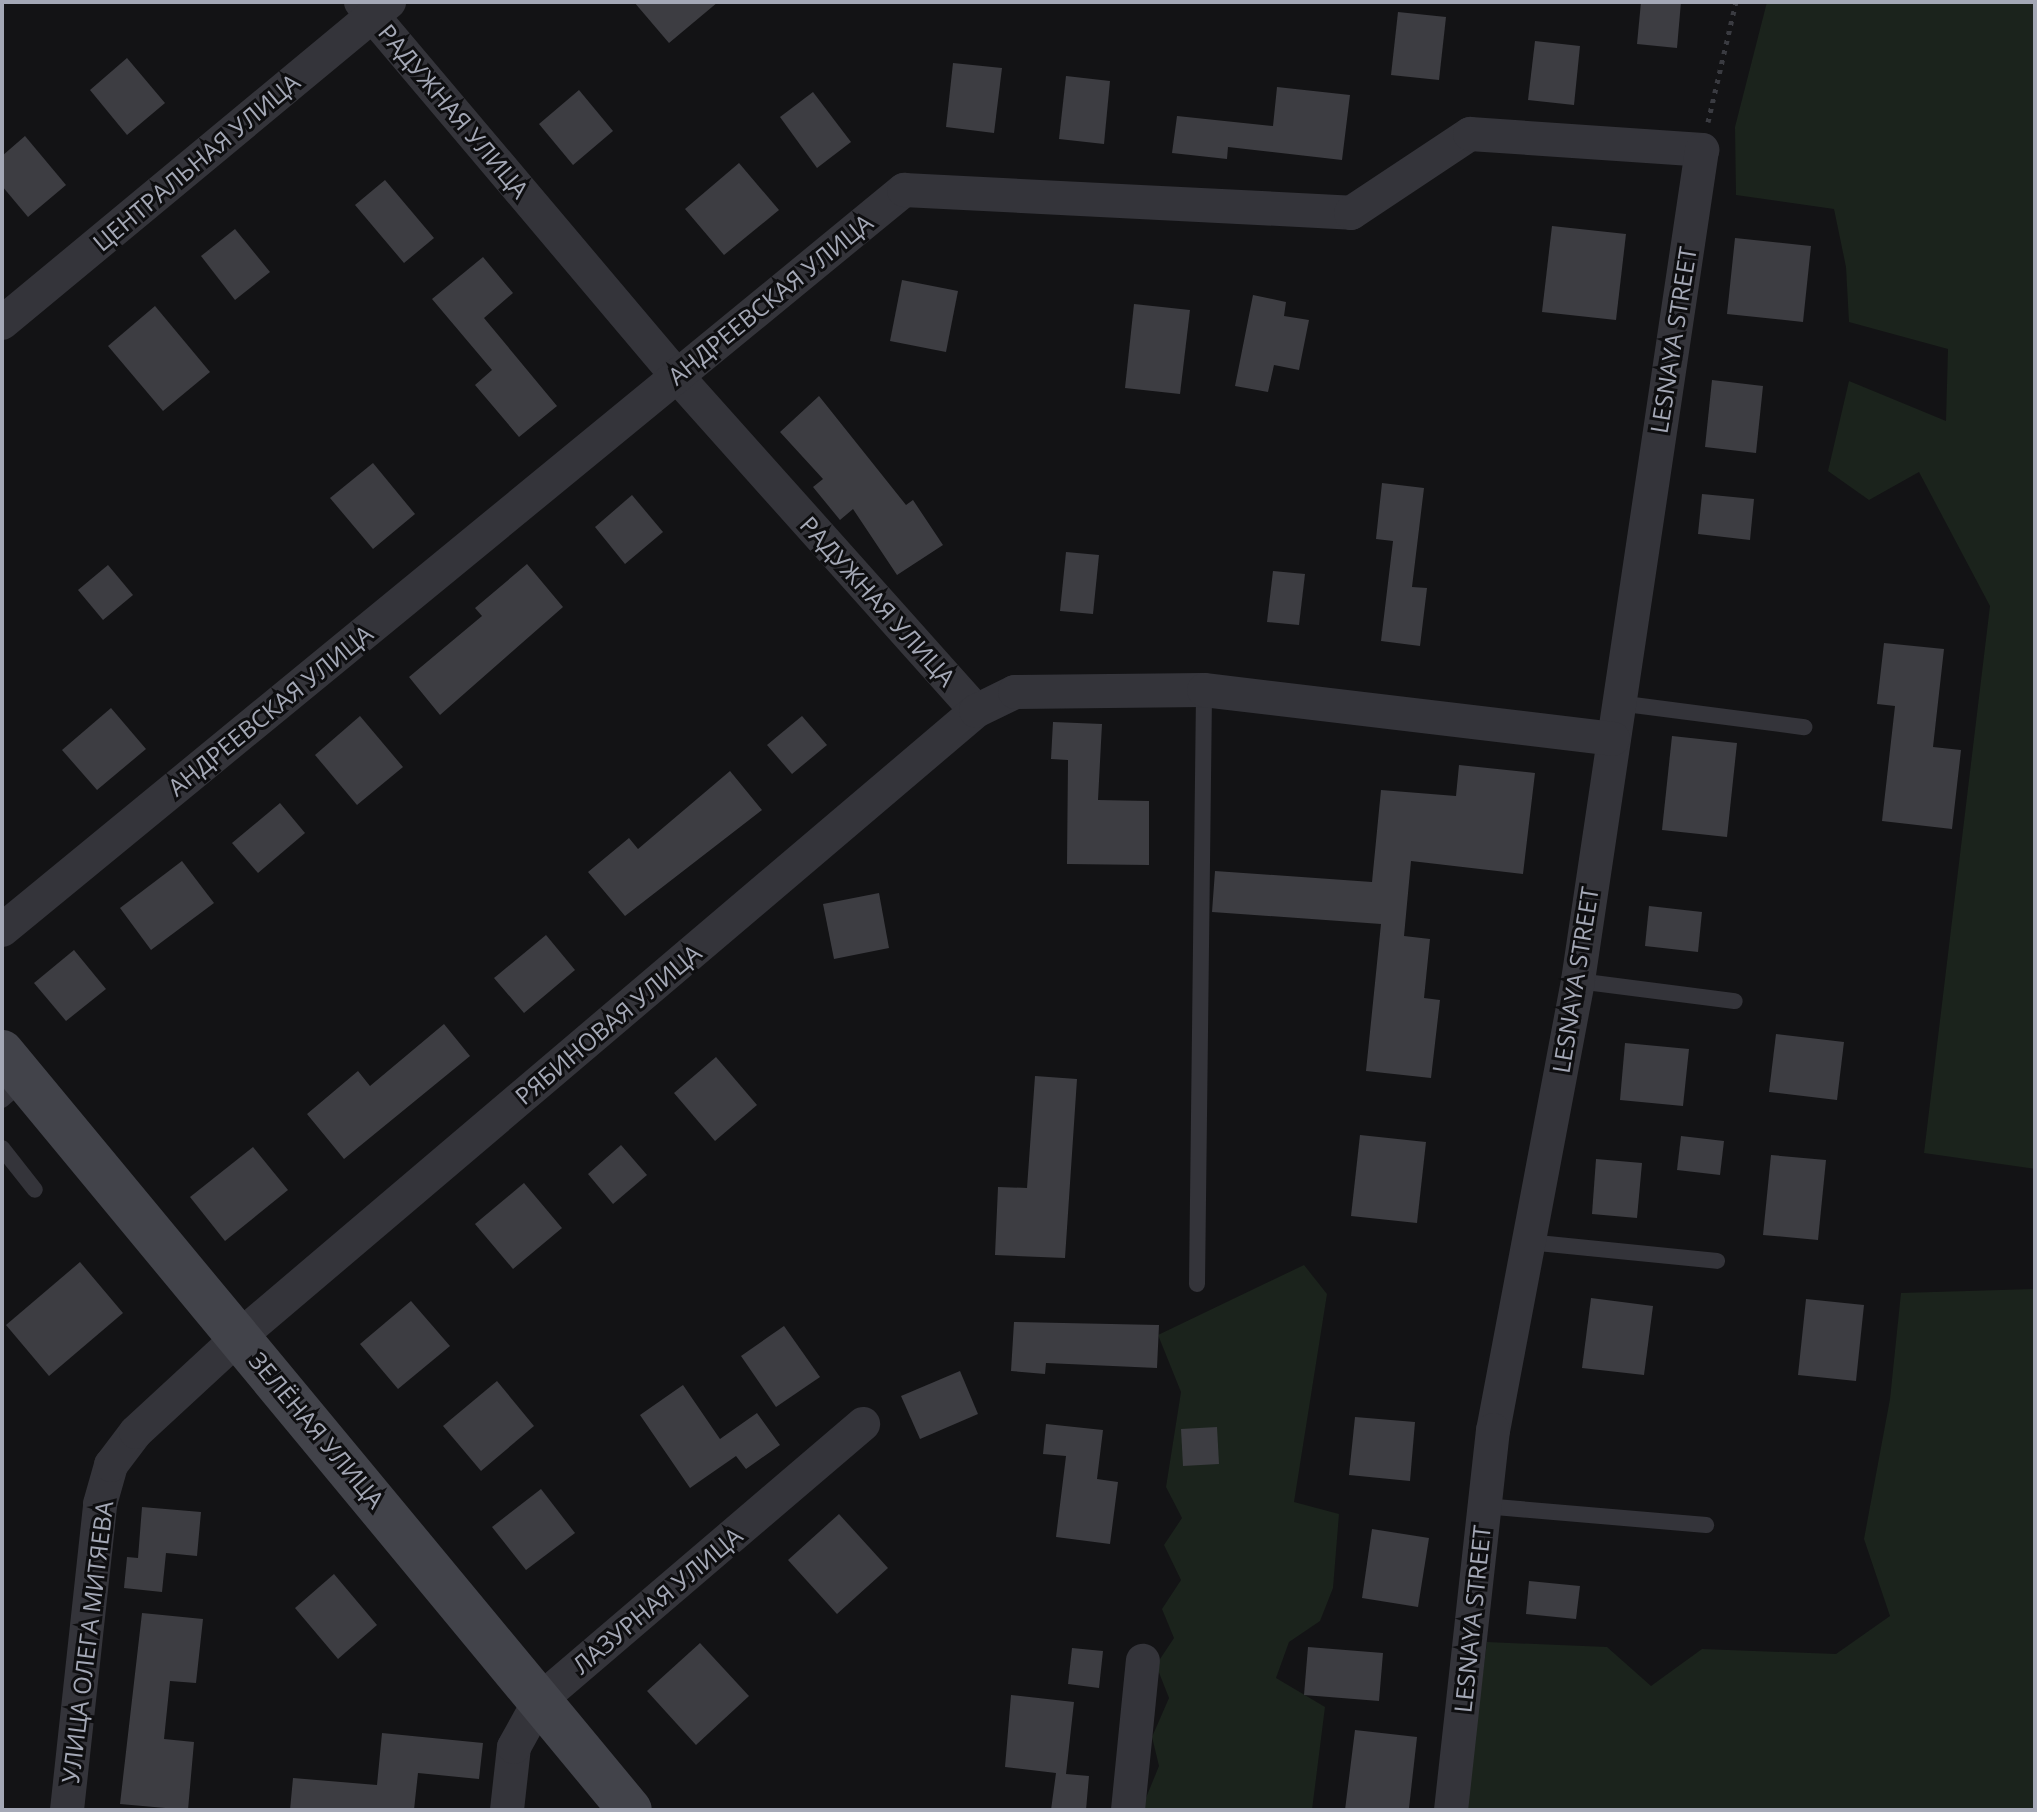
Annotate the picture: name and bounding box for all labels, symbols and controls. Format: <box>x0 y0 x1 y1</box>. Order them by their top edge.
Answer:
street label: РАДУЖНАЯ УЛИЦА <box>373 18 535 204</box>
street label: ЦЕНТРАЛЬНАЯ УЛИЦА <box>87 67 305 257</box>
street label: АНДРЕЕВСКАЯ УЛИЦА <box>662 208 878 390</box>
street label: LESNAYA STREET <box>1644 245 1702 435</box>
street label: РАДУЖНАЯ УЛИЦА <box>794 510 962 692</box>
street label: АНДРЕЕВСКАЯ УЛИЦА <box>162 619 378 801</box>
street label: LESNAYA STREET <box>1546 885 1604 1075</box>
street label: РЯБИНОВАЯ УЛИЦА <box>509 938 707 1110</box>
street label: ЗЕЛЁНАЯ УЛИЦА <box>243 1346 391 1514</box>
street label: УЛИЦА ОЛЕГА МИТЯЕВА <box>55 1499 119 1785</box>
street label: ЛАЗУРНАЯ УЛИЦА <box>566 1521 748 1679</box>
street label: LESNAYA STREET <box>1448 1524 1496 1714</box>

